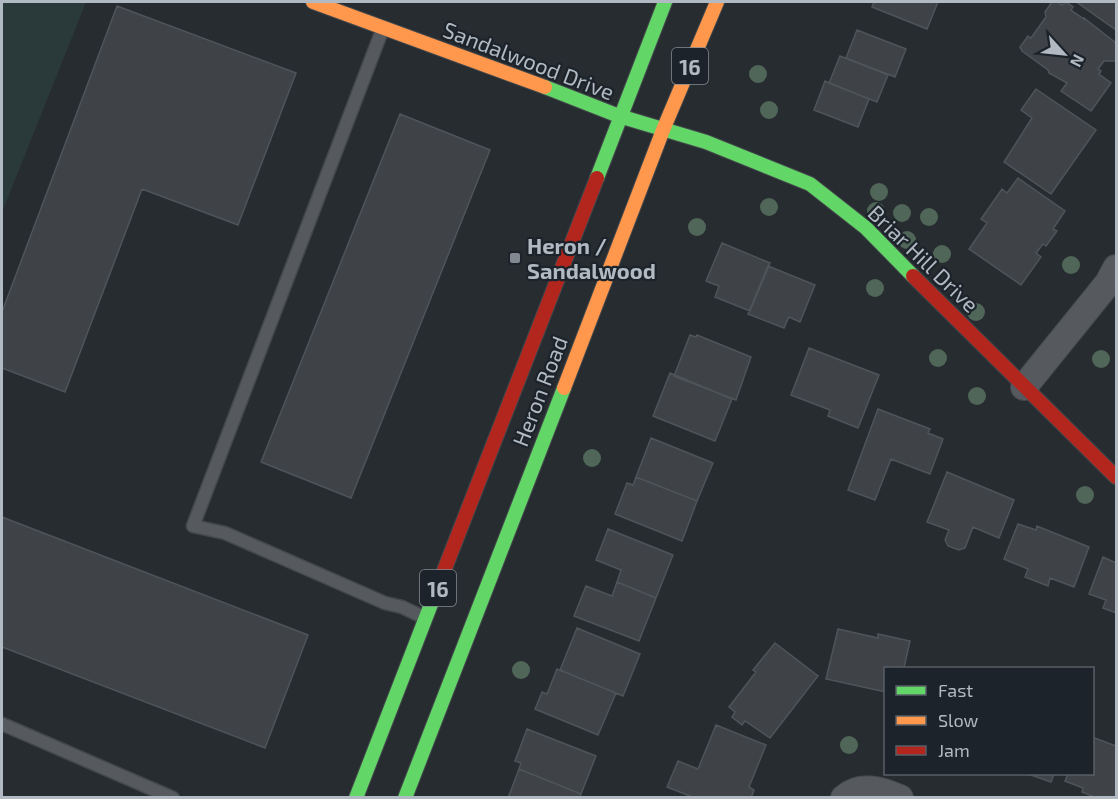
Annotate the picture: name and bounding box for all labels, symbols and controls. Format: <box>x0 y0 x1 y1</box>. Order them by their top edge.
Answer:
street label: Sandalwood Drive <box>440 15 618 105</box>
north arrow <box>1034 24 1094 84</box>
road number: 16 <box>672 48 708 84</box>
text: N <box>1067 52 1089 71</box>
street label: Briar Hill Drive <box>864 199 984 317</box>
place label: Heron / Sandalwood <box>527 232 656 283</box>
marker: Heron / Sandalwood <box>508 251 522 265</box>
street label: Heron Road <box>506 332 572 450</box>
road number: 16 <box>420 570 456 606</box>
legend <box>884 667 1094 775</box>
text: Fast <box>938 679 973 701</box>
text: Slow <box>938 709 979 731</box>
text: Jam <box>938 739 970 761</box>

